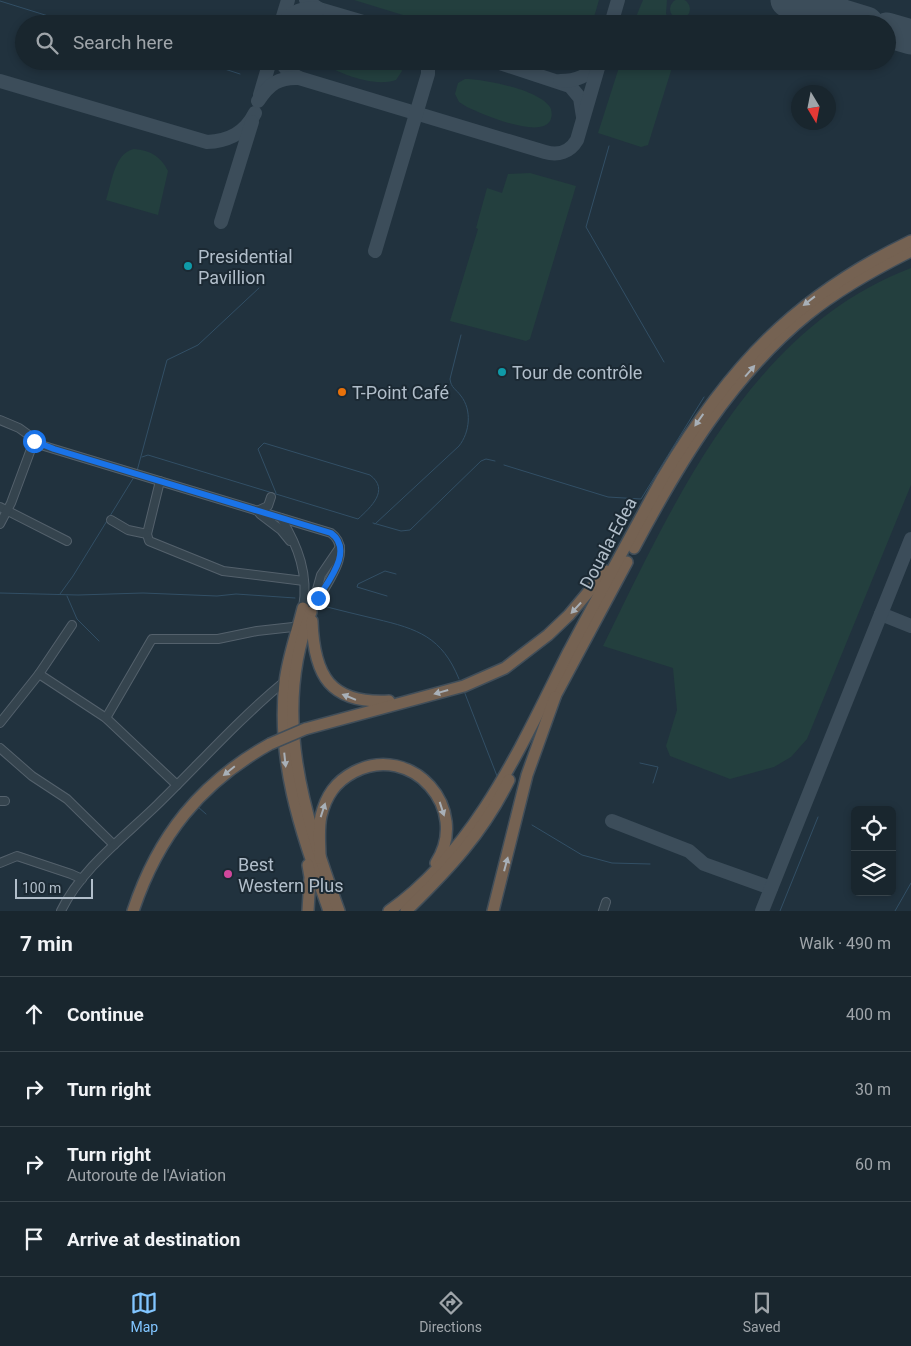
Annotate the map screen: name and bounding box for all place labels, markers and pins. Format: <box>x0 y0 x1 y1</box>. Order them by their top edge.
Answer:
place label: Presidential Pavillion <box>198 246 293 288</box>
marker: Presidential Pavillion <box>182 260 194 272</box>
place label: Tour de contrôle <box>512 362 642 383</box>
marker: Tour de contrôle <box>496 366 508 378</box>
place label: T-Point Café <box>352 382 449 403</box>
marker: T-Point Café <box>336 386 348 398</box>
place label: Best Western Plus <box>238 854 343 896</box>
marker: Best Western Plus <box>222 868 234 880</box>

